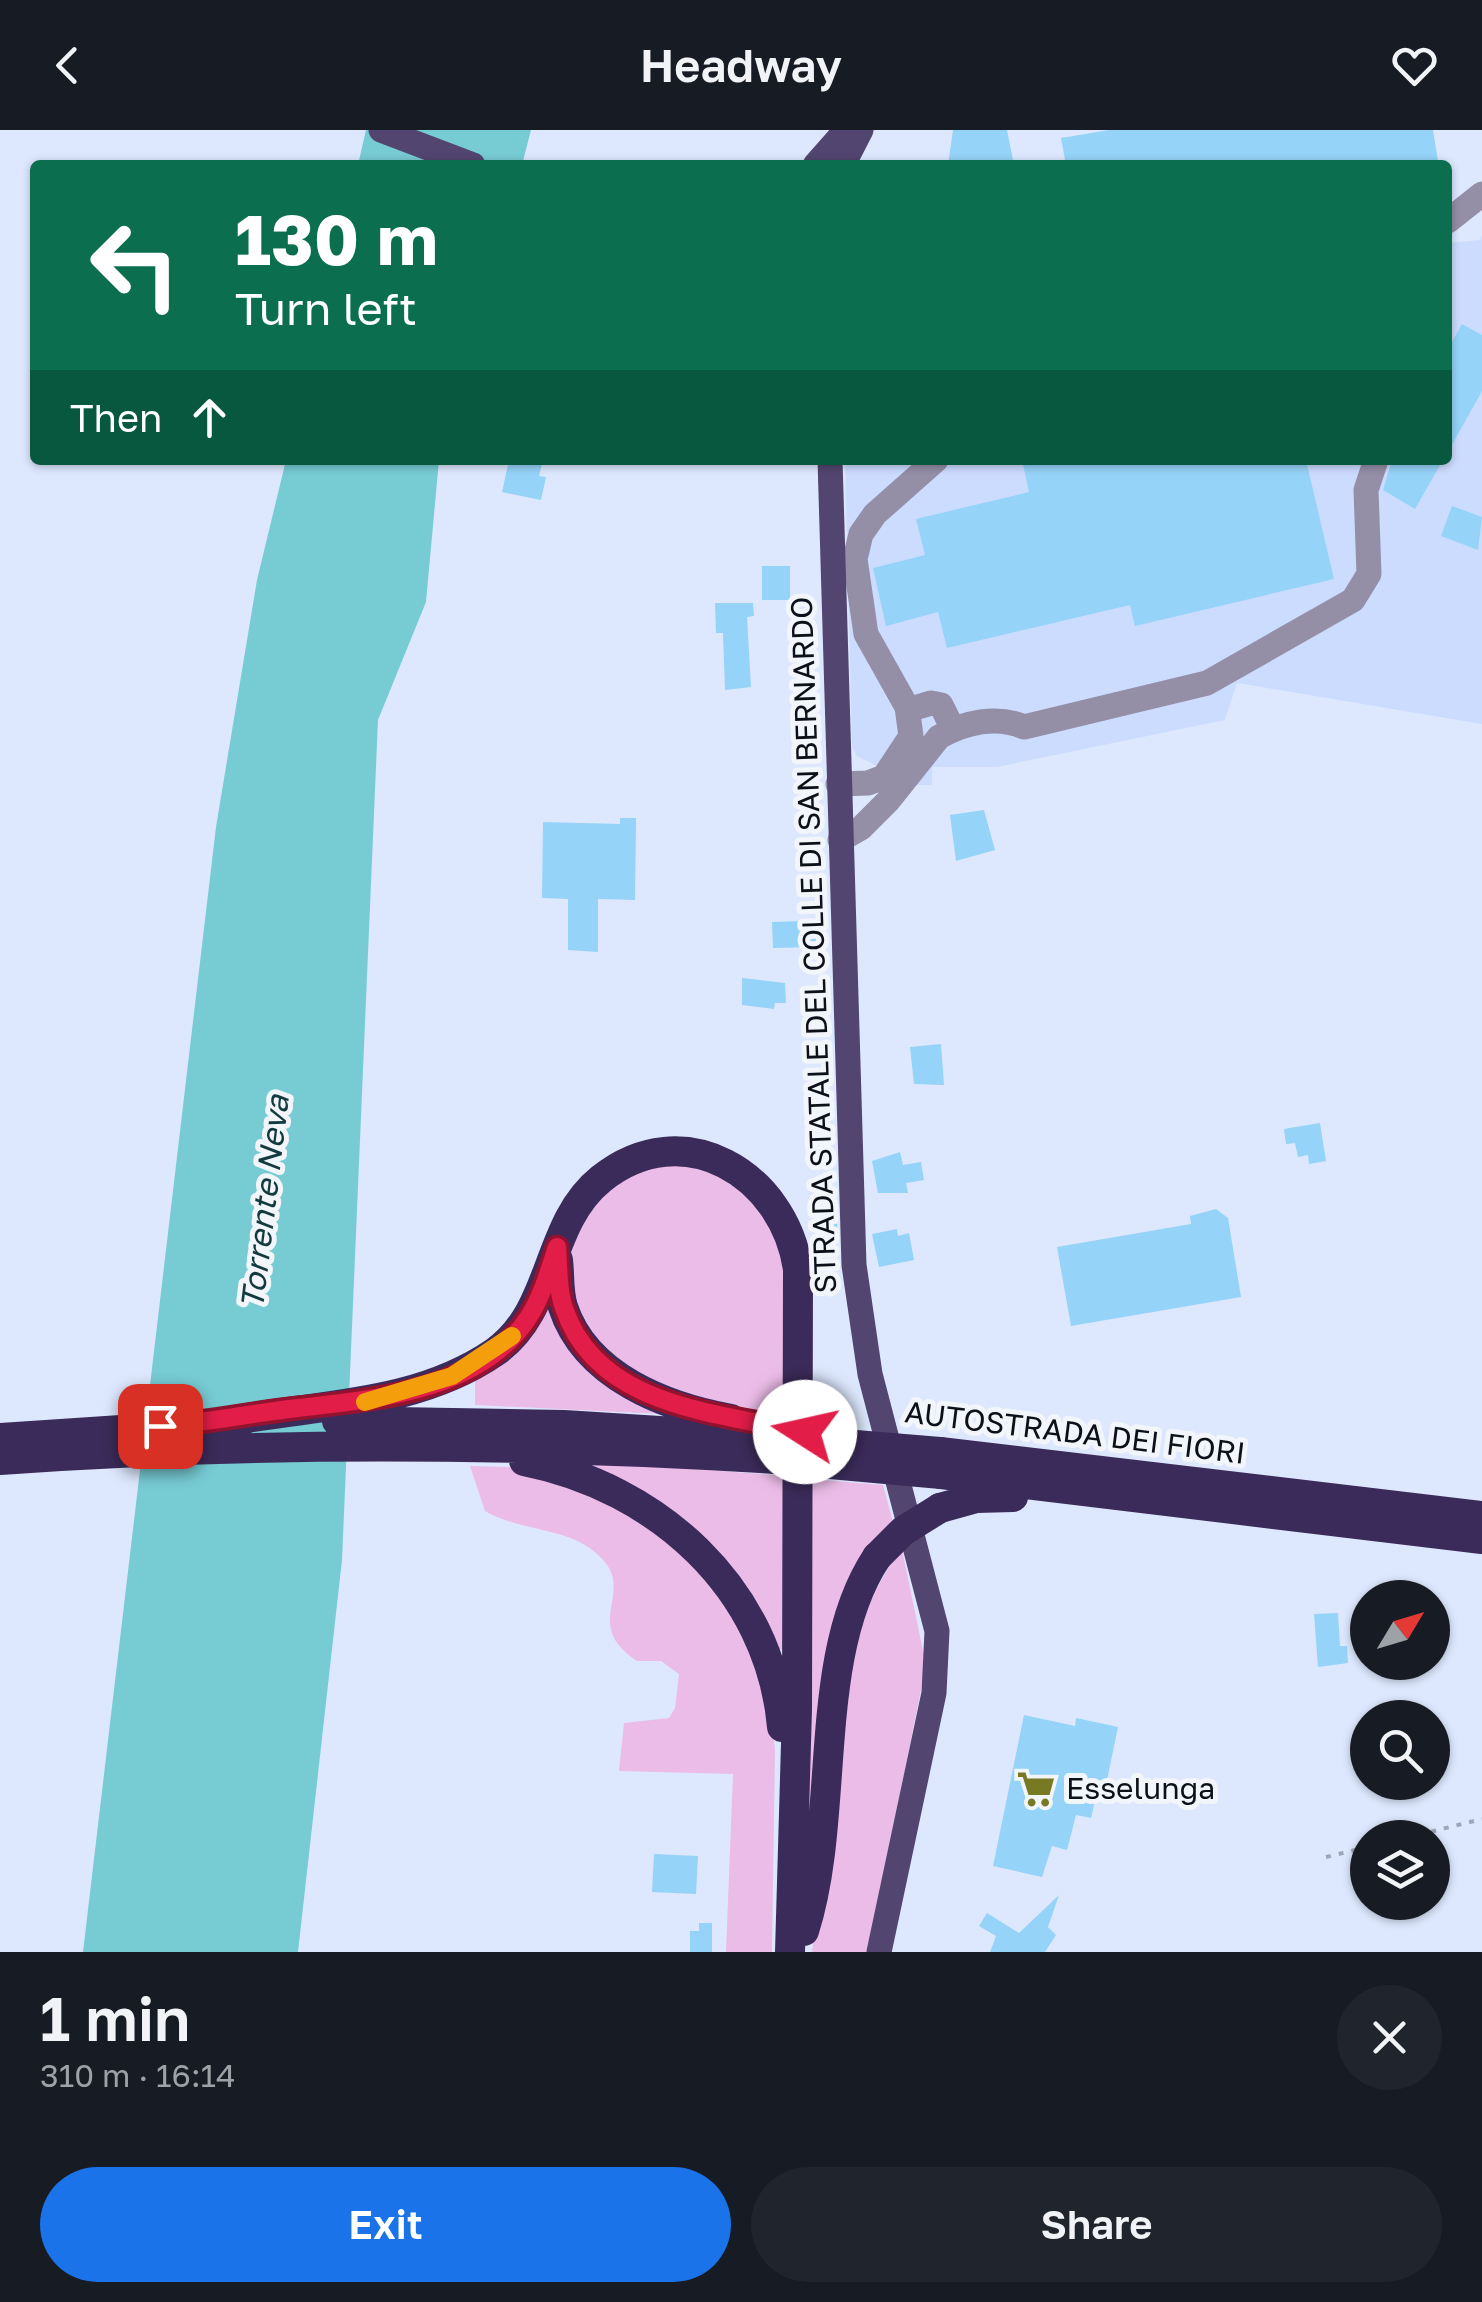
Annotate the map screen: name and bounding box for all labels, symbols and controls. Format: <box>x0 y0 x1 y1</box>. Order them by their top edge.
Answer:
icon: back <box>40 38 95 93</box>
text: Headway <box>640 38 842 92</box>
icon: heart <box>1387 38 1442 93</box>
text: 130 m <box>235 196 438 280</box>
icon: left <box>70 200 200 330</box>
text: Turn left <box>235 281 417 335</box>
icon: ahead <box>182 390 237 445</box>
text: Then <box>70 395 162 440</box>
street label: STRADA STATALE DEL COLLE DI SAN BERNARDO <box>783 596 843 1294</box>
water label: Torrente Neva <box>232 1091 296 1311</box>
position arrow <box>753 1380 857 1484</box>
pin <box>118 1384 203 1469</box>
street label: AUTOSTRADA DEI FIORI <box>903 1393 1247 1471</box>
icon: arrive <box>133 1399 188 1454</box>
north arrow <box>1350 1580 1450 1680</box>
map controls <box>1350 1580 1450 1920</box>
button: search <box>1350 1700 1450 1800</box>
supermarket icon: Esselunga <box>1015 1768 1057 1810</box>
place label: Esselunga <box>1066 1770 1215 1806</box>
button: layers <box>1350 1820 1450 1920</box>
text: 1 min <box>40 1982 190 2054</box>
button: close <box>1337 1985 1442 2090</box>
text: 310 m · 16:14 <box>40 2056 236 2094</box>
button: Exit <box>40 2167 731 2282</box>
button: Share <box>751 2167 1442 2282</box>

